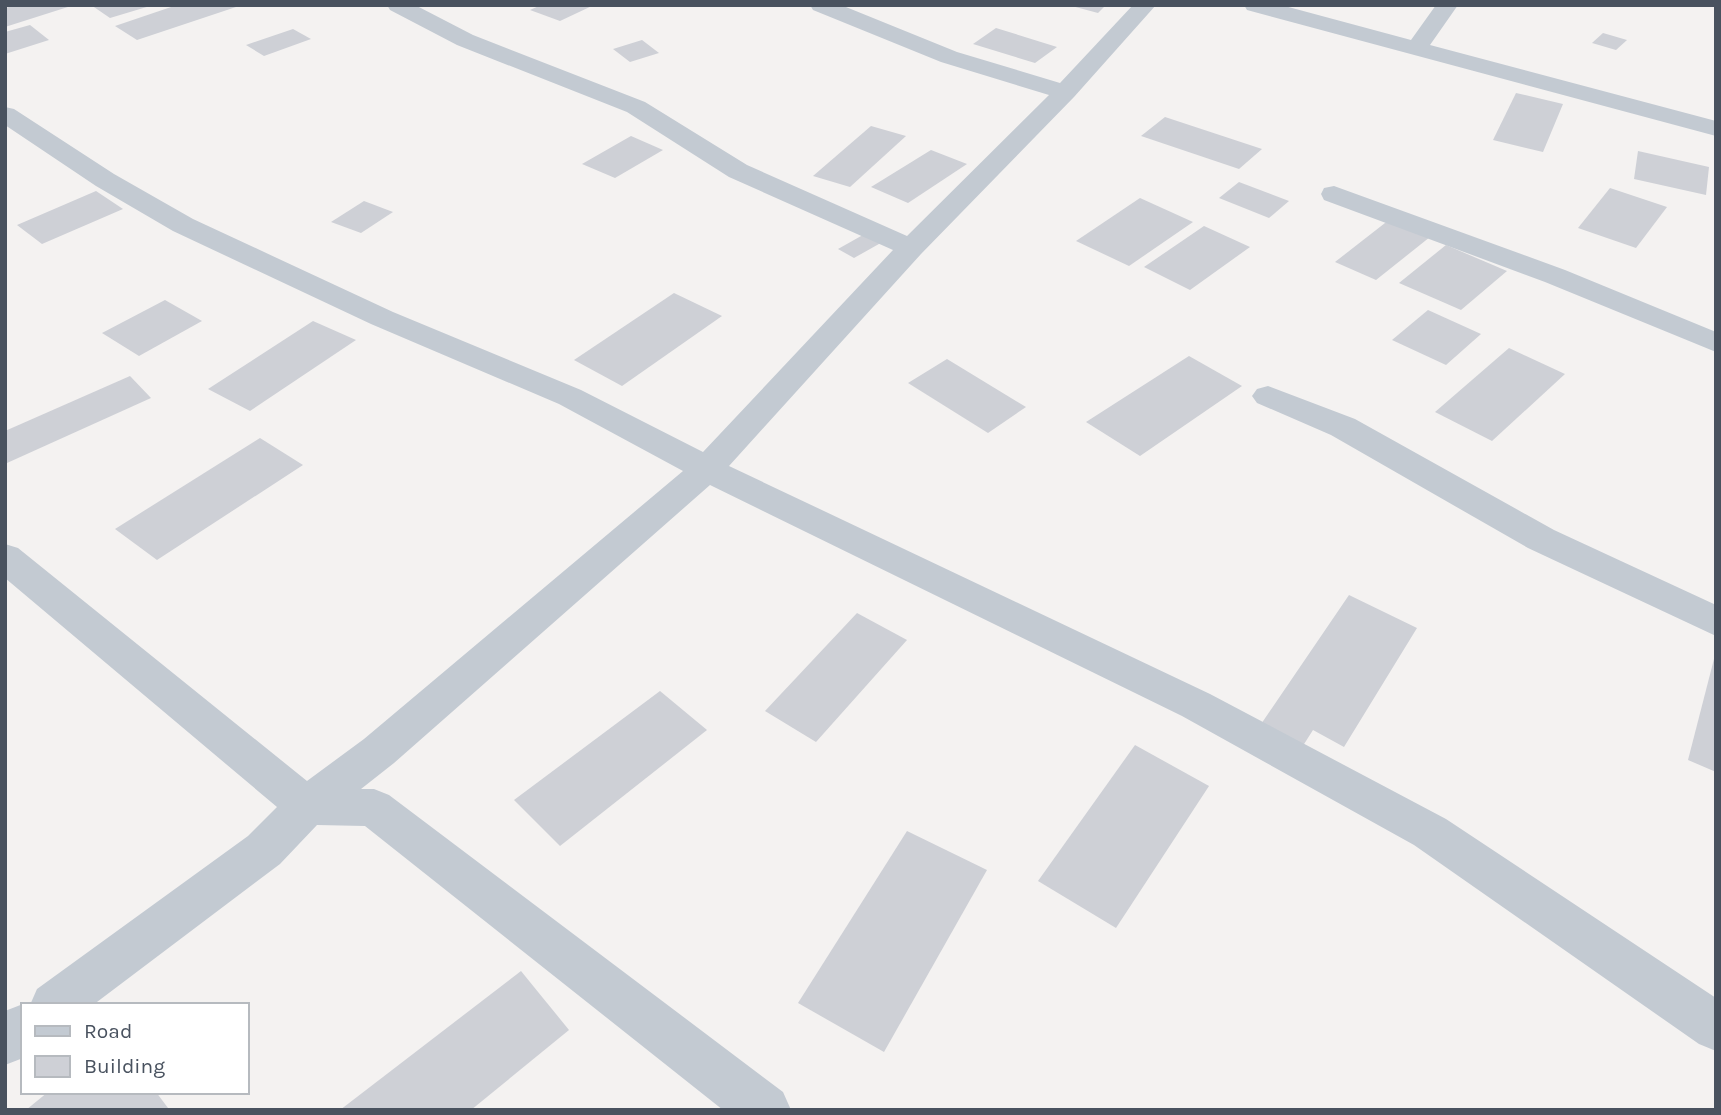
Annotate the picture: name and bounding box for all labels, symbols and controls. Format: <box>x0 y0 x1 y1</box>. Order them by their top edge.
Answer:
legend <box>21 1003 248 1094</box>
text: Road <box>84 1019 132 1043</box>
text: Building <box>84 1054 165 1078</box>

